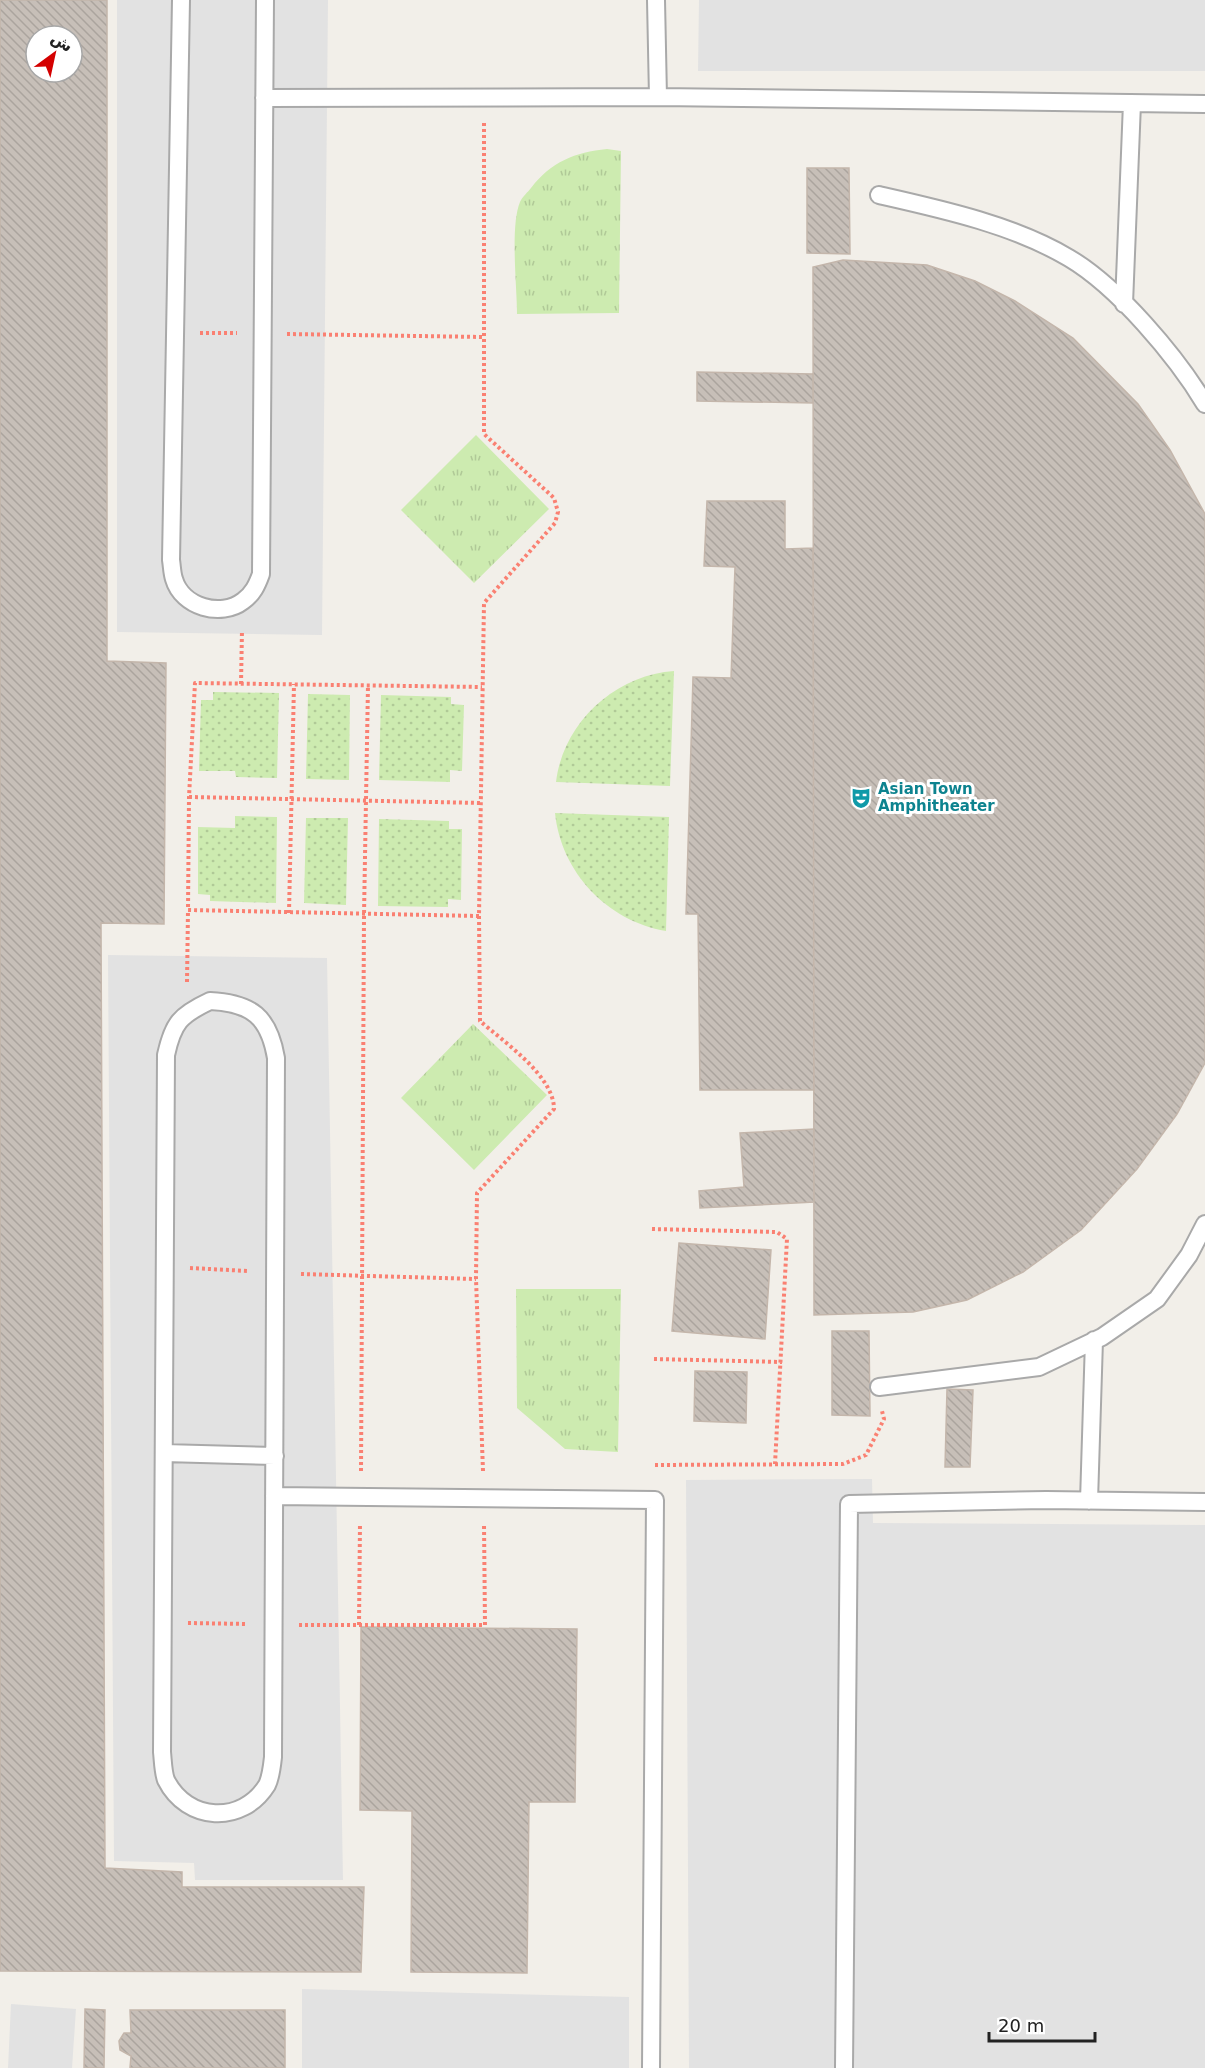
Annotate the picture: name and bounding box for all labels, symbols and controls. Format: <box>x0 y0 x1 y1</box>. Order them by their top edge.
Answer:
north arrow <box>24 24 84 84</box>
text: ش <box>47 28 76 56</box>
place label: Asian Town Amphitheater <box>878 780 995 815</box>
theatre icon: Asian Town Amphitheater <box>849 786 873 810</box>
scale bar <box>989 2005 1096 2043</box>
text: 20 m <box>998 2015 1044 2036</box>

